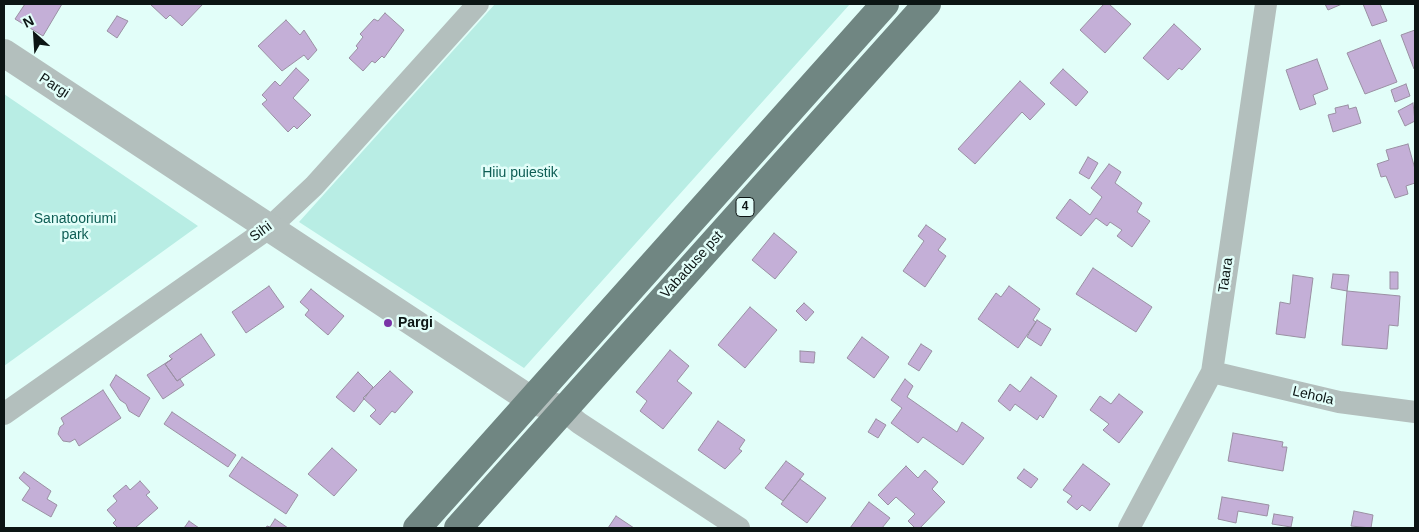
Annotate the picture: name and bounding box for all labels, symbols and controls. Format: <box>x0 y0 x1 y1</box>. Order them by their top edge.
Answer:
north arrow <box>10 10 60 60</box>
text: N <box>20 12 36 31</box>
street label: Pargi <box>36 70 72 102</box>
park label: Hiiu puiestik <box>482 165 558 181</box>
road number: 4 <box>736 198 754 216</box>
park label: Sanatooriumi park <box>34 211 116 243</box>
street label: Sihi <box>247 218 275 246</box>
street label: Vabaduse pst <box>657 228 727 302</box>
street label: Taara <box>1215 256 1237 294</box>
place label: Pargi <box>398 315 433 331</box>
marker: Pargi <box>382 317 394 329</box>
street label: Lehola <box>1291 383 1335 409</box>

